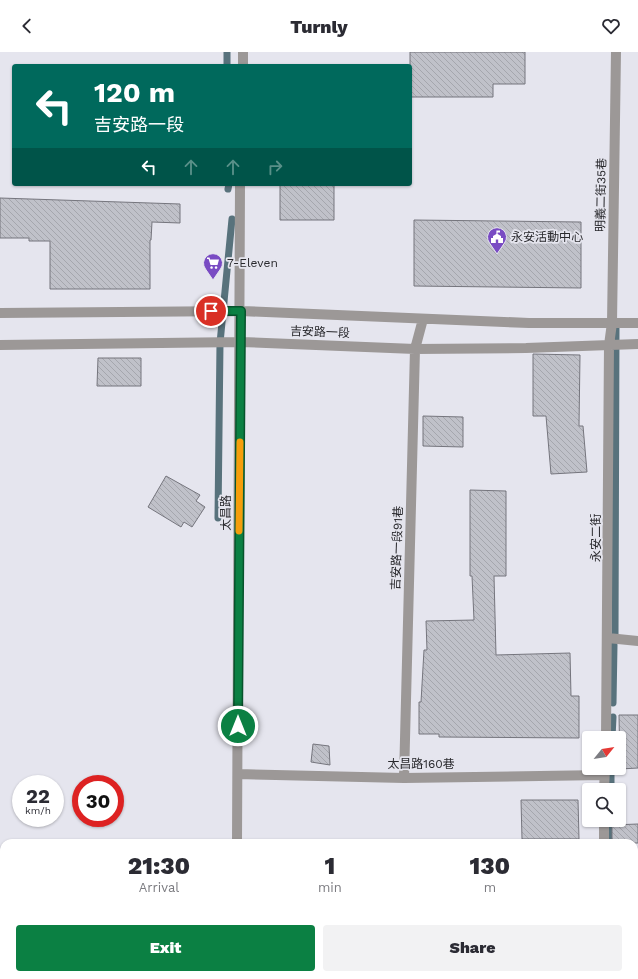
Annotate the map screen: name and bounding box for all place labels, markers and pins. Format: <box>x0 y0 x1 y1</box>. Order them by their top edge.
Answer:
public building icon: 永安活動中心 <box>486 226 508 254</box>
place label: 永安活動中心 <box>511 230 583 244</box>
supermarket icon: 7-Eleven <box>202 252 224 280</box>
place label: 7-Eleven <box>227 256 278 270</box>
pin <box>194 294 228 328</box>

